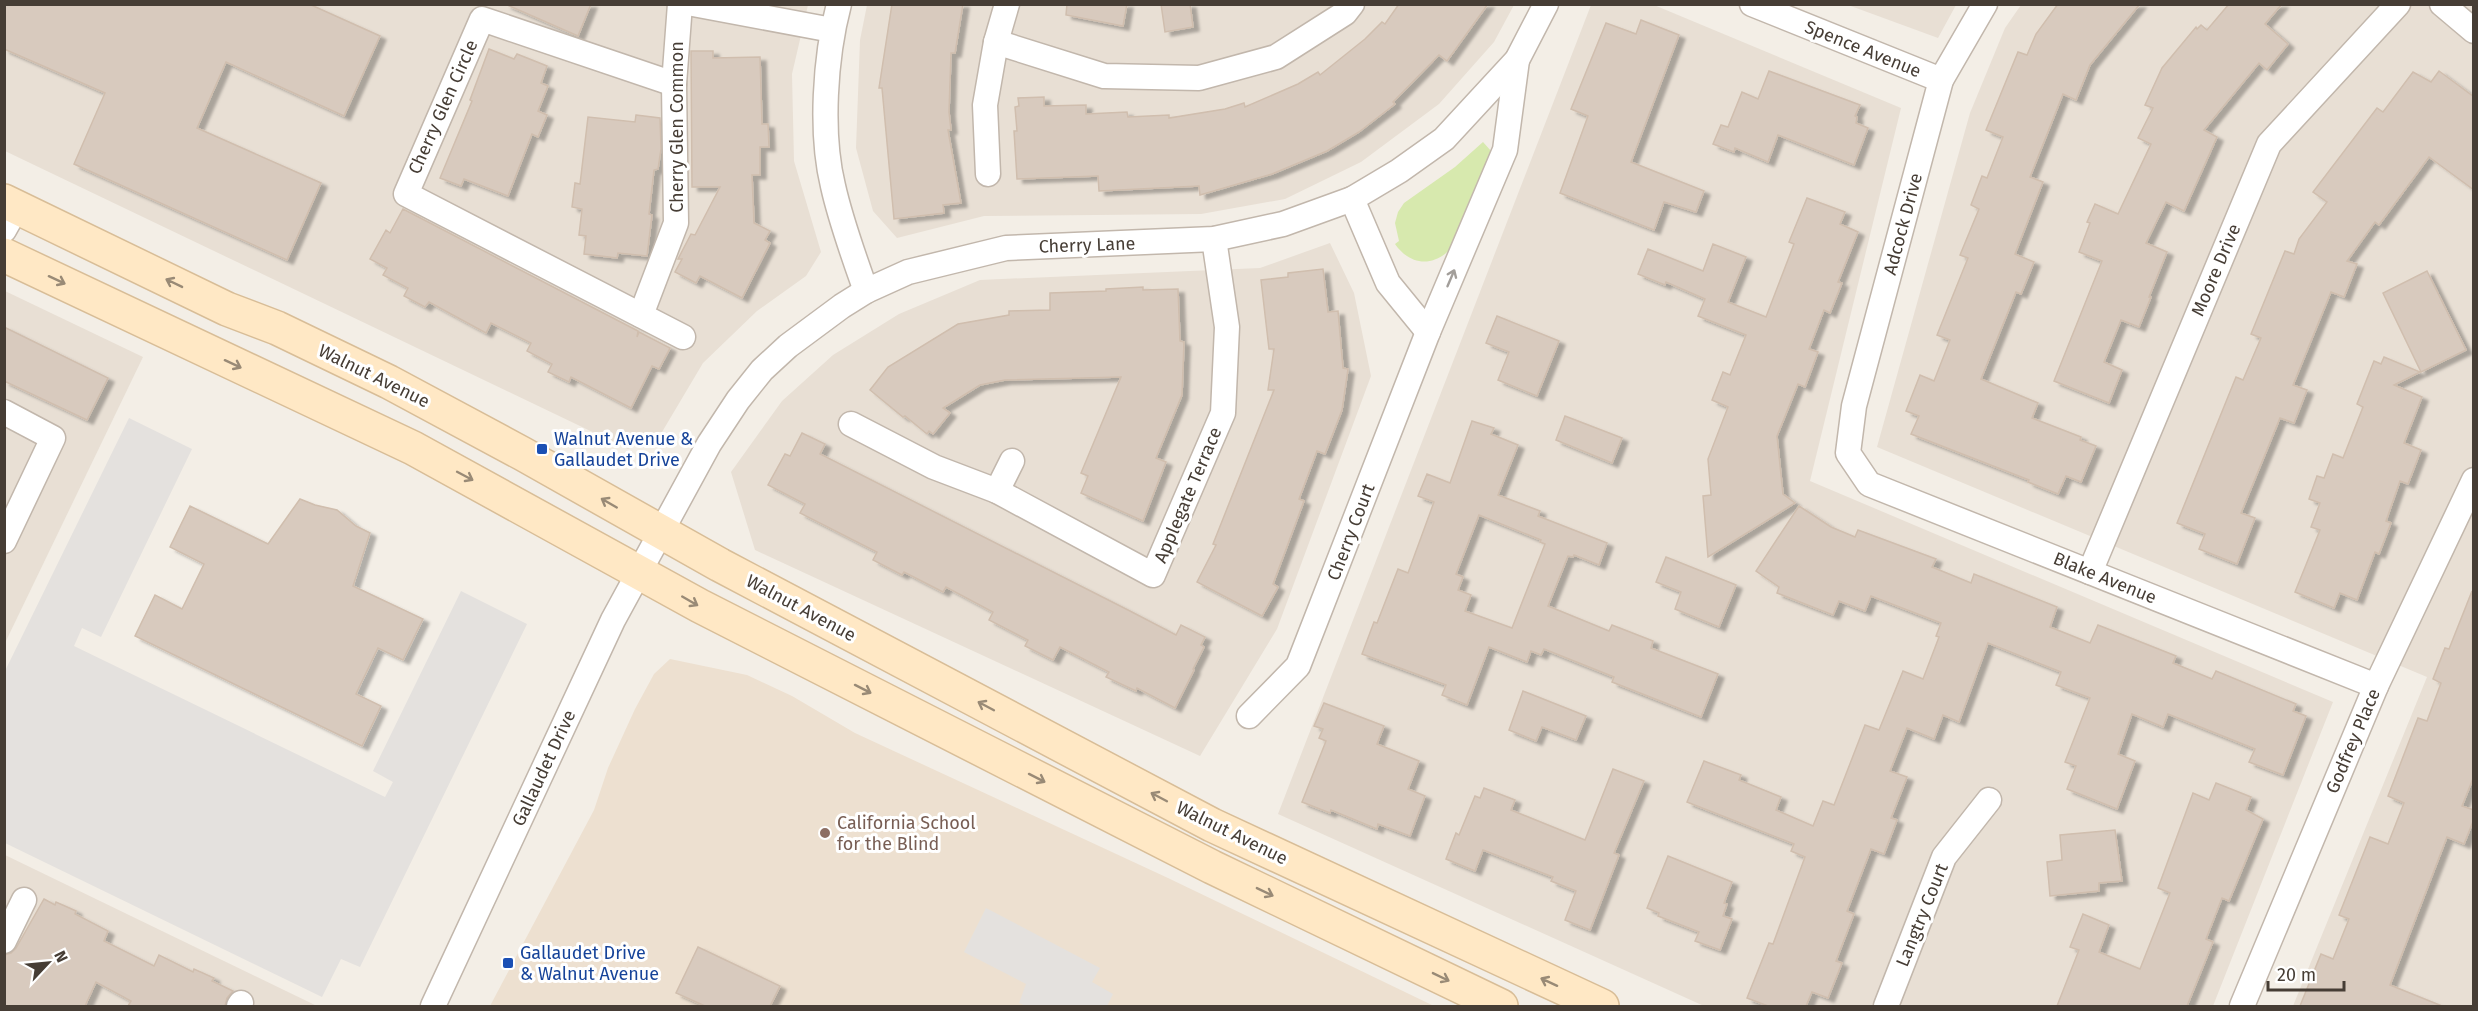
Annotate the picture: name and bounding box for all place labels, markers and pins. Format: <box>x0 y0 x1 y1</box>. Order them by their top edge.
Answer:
place label: Walnut Avenue & Gallaudet Drive <box>554 428 693 471</box>
marker: Walnut Avenue & Gallaudet Drive <box>535 442 549 456</box>
place label: California School for the Blind <box>837 812 976 855</box>
marker: California School for the Blind <box>818 826 832 840</box>
place label: Gallaudet Drive & Walnut Avenue <box>520 942 659 985</box>
marker: Gallaudet Drive & Walnut Avenue <box>501 956 515 970</box>

